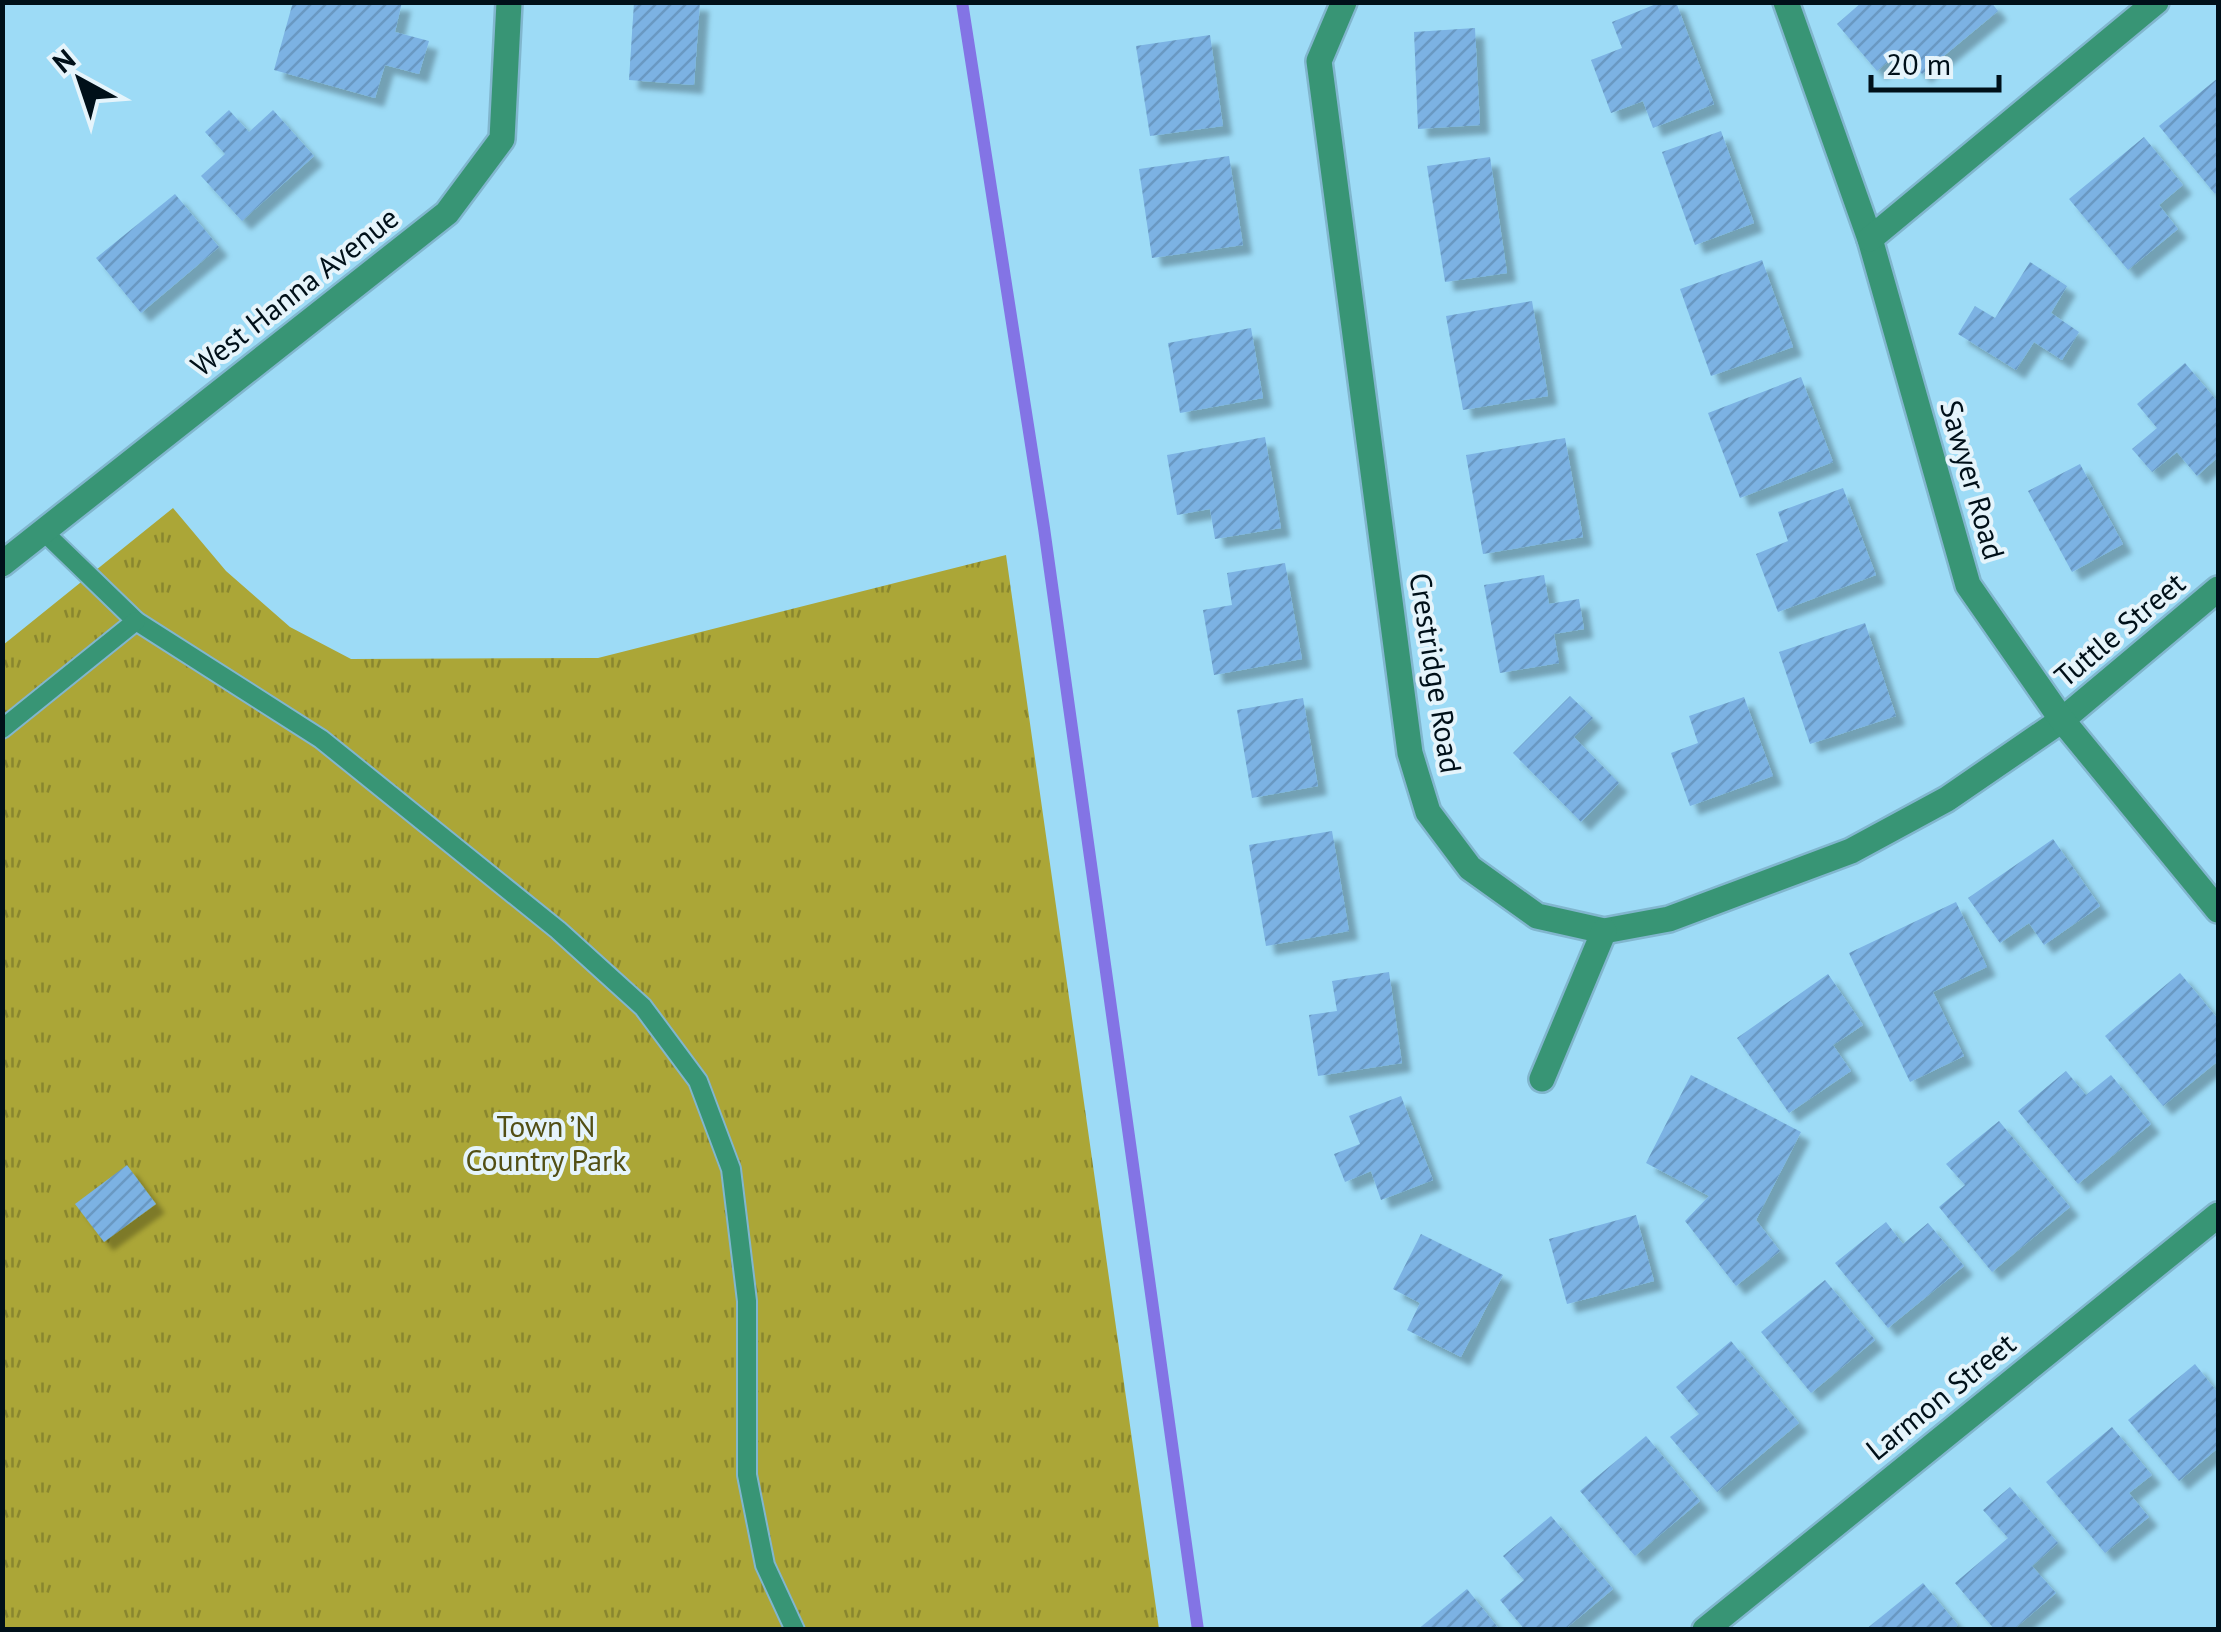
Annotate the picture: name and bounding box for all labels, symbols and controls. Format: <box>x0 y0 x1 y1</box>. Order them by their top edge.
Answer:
north arrow <box>30 30 130 130</box>
scale bar <box>1871 30 1998 92</box>
text: N <box>45 40 83 81</box>
text: 20 m <box>1886 44 1951 83</box>
street label: West Hanna Avenue <box>182 198 406 384</box>
street label: Sawyer Road <box>1932 396 2015 564</box>
street label: Tuttle Street <box>2046 563 2192 695</box>
street label: Crestridge Road <box>1401 570 1472 776</box>
park label: Town ’N Country Park <box>465 1106 627 1179</box>
street label: Larmon Street <box>1857 1324 2023 1468</box>

